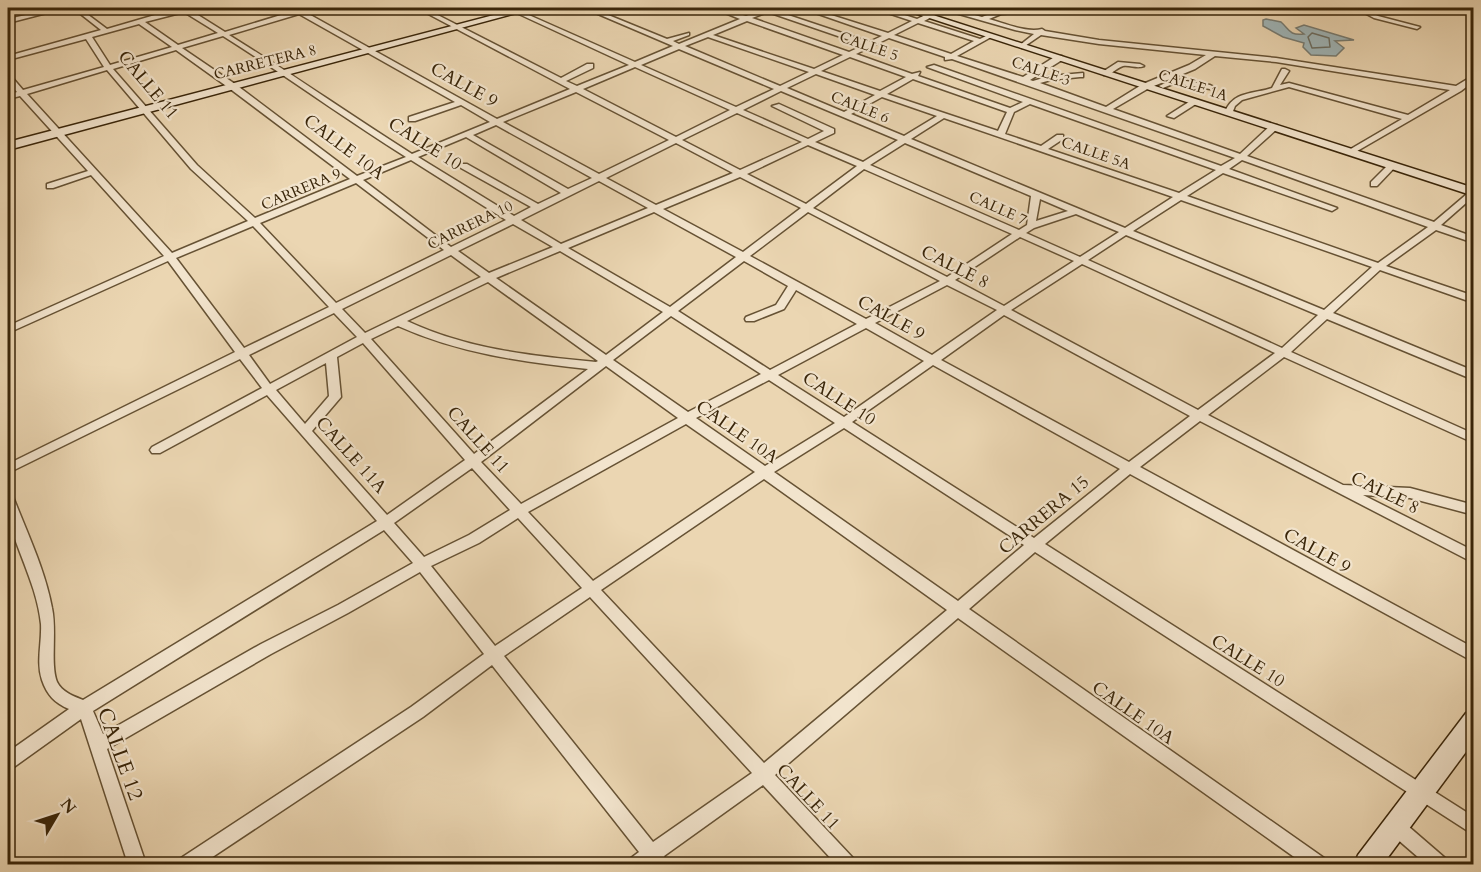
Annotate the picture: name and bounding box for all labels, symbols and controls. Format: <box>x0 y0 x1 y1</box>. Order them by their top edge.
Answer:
street label: CALLE 5 <box>837 27 901 65</box>
street label: CARRETERA 8 <box>212 40 318 84</box>
street label: CALLE 11 <box>112 45 184 125</box>
street label: CALLE 3 <box>1009 52 1073 90</box>
street label: CALLE 9 <box>426 56 502 114</box>
street label: CALLE 1A <box>1156 64 1231 106</box>
street label: CALLE 6 <box>828 86 892 128</box>
street label: CALLE 10A <box>298 108 390 186</box>
street label: CALLE 10 <box>383 111 467 177</box>
street label: CALLE 5A <box>1059 132 1134 174</box>
street label: CARRERA 9 <box>258 163 344 215</box>
street label: CALLE 7 <box>966 186 1030 230</box>
street label: CARRERA 10 <box>424 196 516 254</box>
street label: CALLE 8 <box>917 239 993 295</box>
street label: CALLE 9 <box>853 289 929 347</box>
street label: CALLE 10 <box>797 366 881 432</box>
street label: CALLE 10A <box>691 394 783 470</box>
street label: CALLE 11 <box>441 401 515 479</box>
street label: CALLE 11A <box>310 411 392 499</box>
street label: CALLE 8 <box>1346 466 1424 520</box>
street label: CARRERA 15 <box>993 470 1095 560</box>
street label: CALLE 9 <box>1279 522 1355 580</box>
street label: CALLE 10 <box>1206 628 1290 694</box>
street label: CALLE 10A <box>1087 675 1179 751</box>
street label: CALLE 12 <box>90 704 150 805</box>
street label: CALLE 11 <box>771 758 845 836</box>
north arrow <box>27 785 87 845</box>
text: N <box>55 794 81 819</box>

